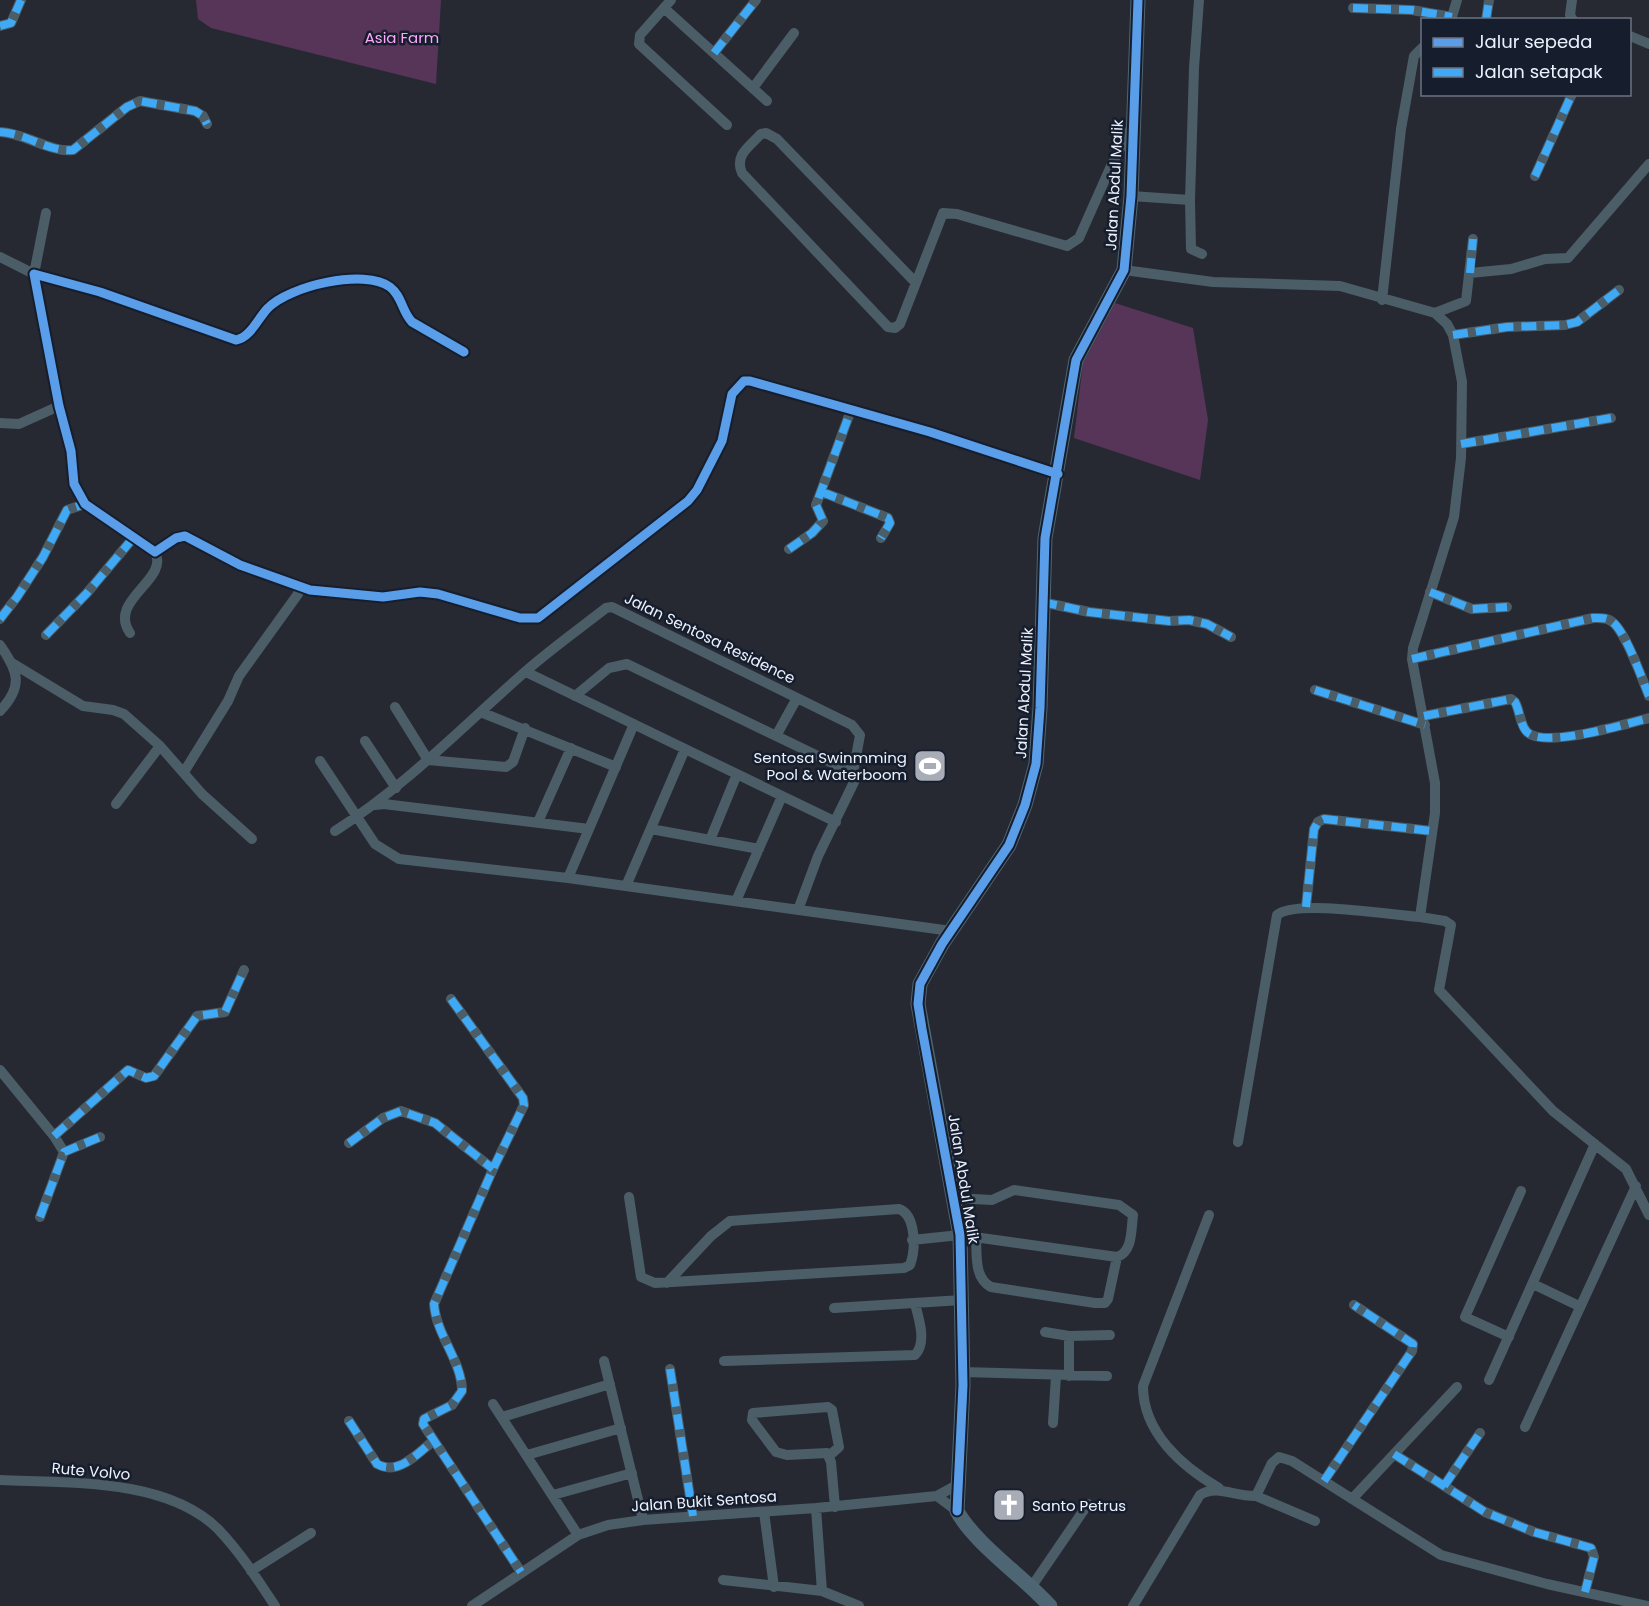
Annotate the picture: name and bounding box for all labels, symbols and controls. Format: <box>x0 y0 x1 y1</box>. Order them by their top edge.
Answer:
legend <box>1421 18 1631 96</box>
park label: Asia Farm <box>365 27 439 48</box>
text: Jalur sepeda <box>1475 29 1592 54</box>
text: Jalan setapak <box>1475 59 1603 84</box>
street label: Jalan Abdul Malik <box>1100 119 1128 251</box>
street label: Jalan Sentosa Residence <box>621 587 799 689</box>
street label: Jalan Abdul Malik <box>1010 627 1038 759</box>
place label: Sentosa Swinmming Pool & Waterboom <box>754 747 907 785</box>
sports icon: Sentosa Swinmming Pool & Waterboom <box>912 748 948 784</box>
street label: Jalan Abdul Malik <box>943 1112 985 1246</box>
street label: Rute Volvo <box>51 1457 131 1485</box>
street label: Jalan Bukit Sentosa <box>630 1485 778 1517</box>
church icon: Santo Petrus <box>991 1487 1027 1523</box>
place label: Santo Petrus <box>1032 1495 1126 1516</box>

